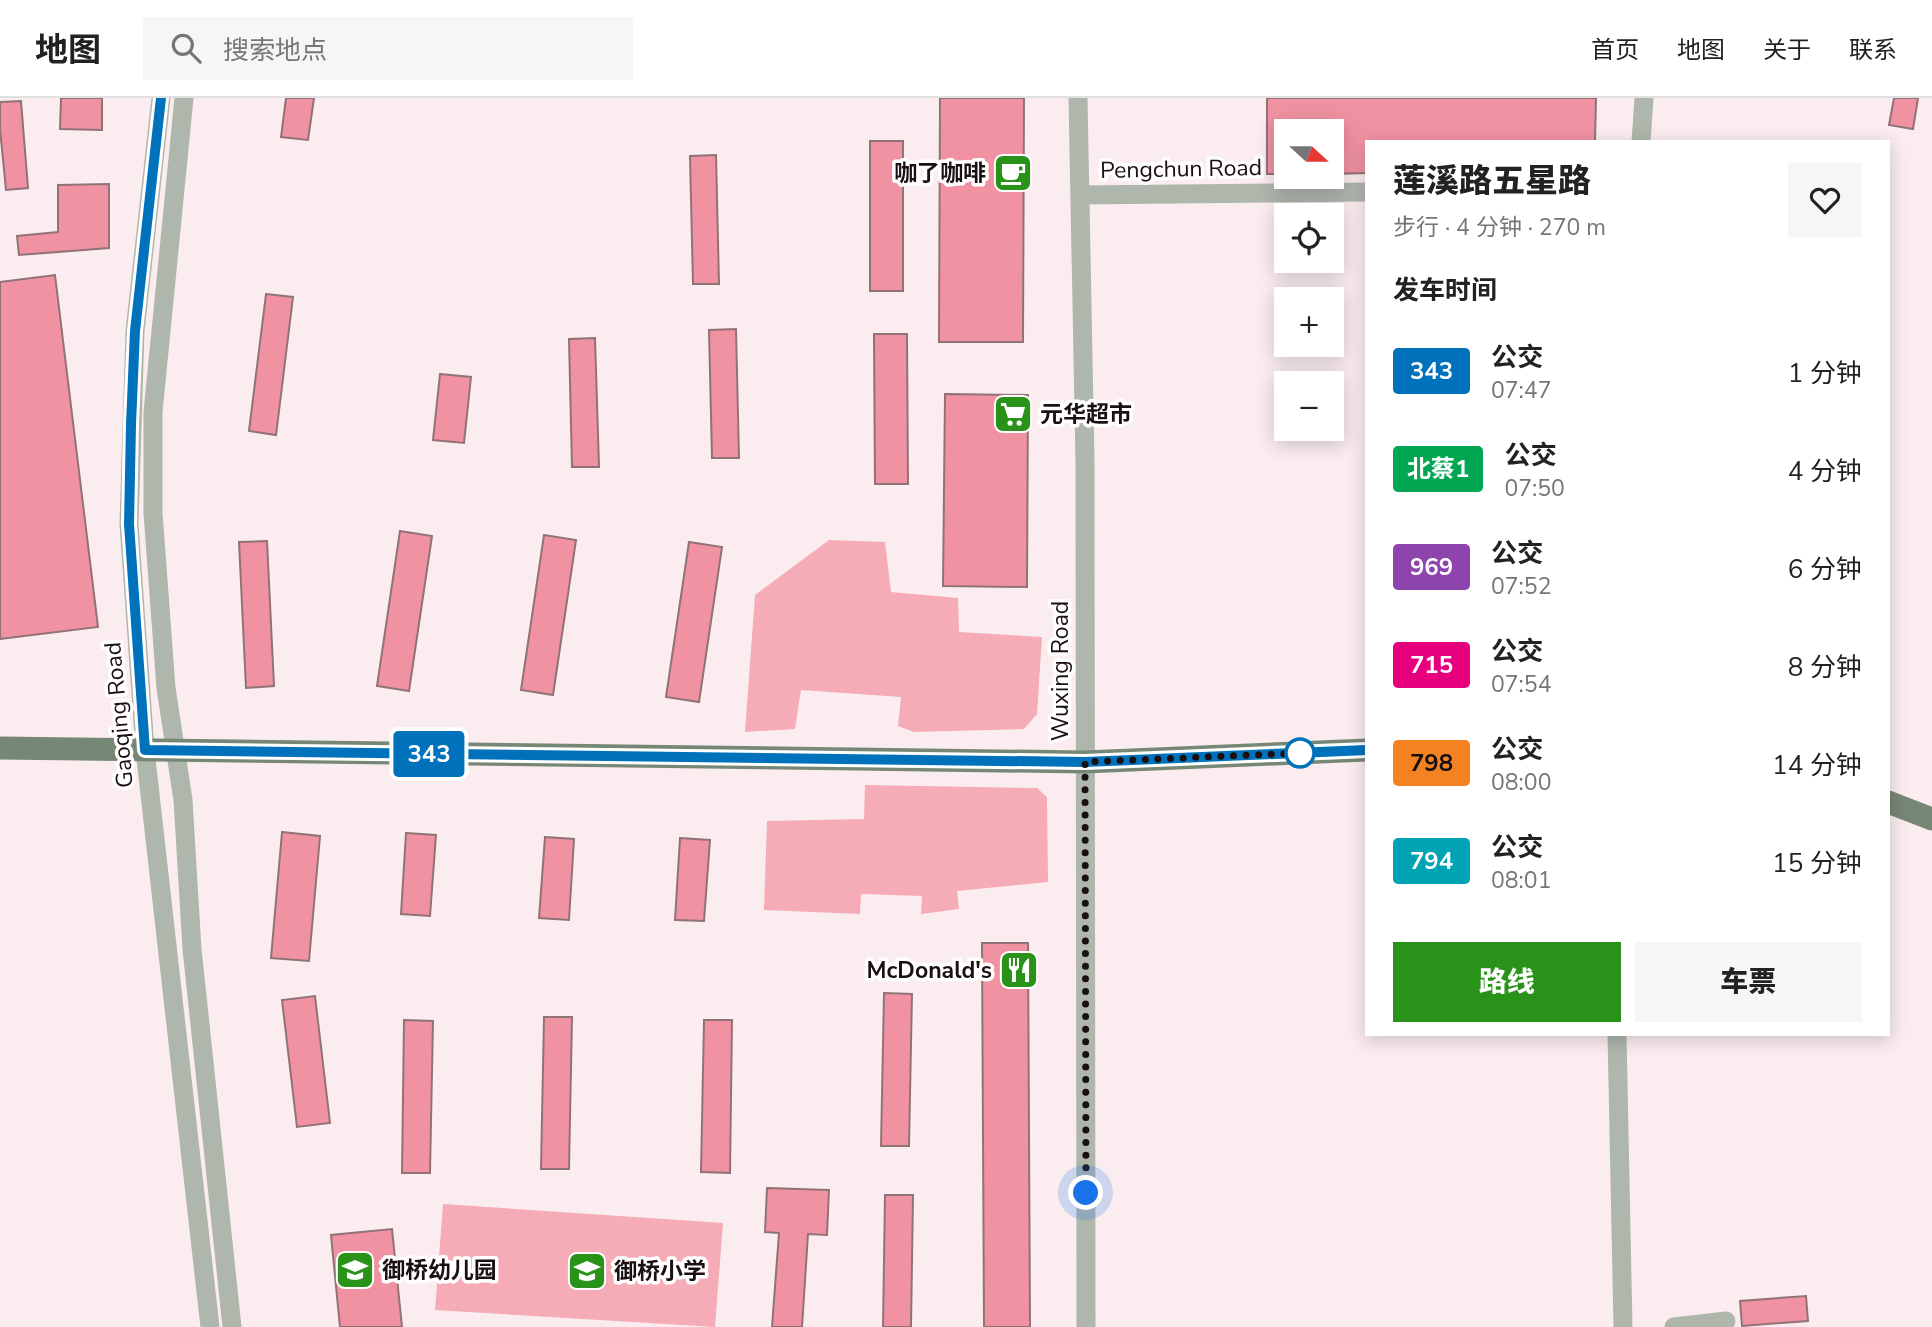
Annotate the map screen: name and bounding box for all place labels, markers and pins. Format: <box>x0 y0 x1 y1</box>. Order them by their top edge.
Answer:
cafe icon: 咖了咖啡 <box>992 152 1034 194</box>
place label: 咖了咖啡 <box>894 158 986 189</box>
supermarket icon: 元华超市 <box>992 393 1034 435</box>
place label: 元华超市 <box>1040 399 1132 430</box>
unlabelled marker <box>1285 738 1315 768</box>
restaurant icon: McDonald's <box>998 949 1040 991</box>
place label: McDonald's <box>867 955 992 986</box>
school or university icon: 御桥幼儿园 <box>334 1249 376 1291</box>
school or university icon: 御桥小学 <box>566 1250 608 1292</box>
place label: 御桥幼儿园 <box>382 1255 497 1286</box>
place label: 御桥小学 <box>614 1256 706 1287</box>

